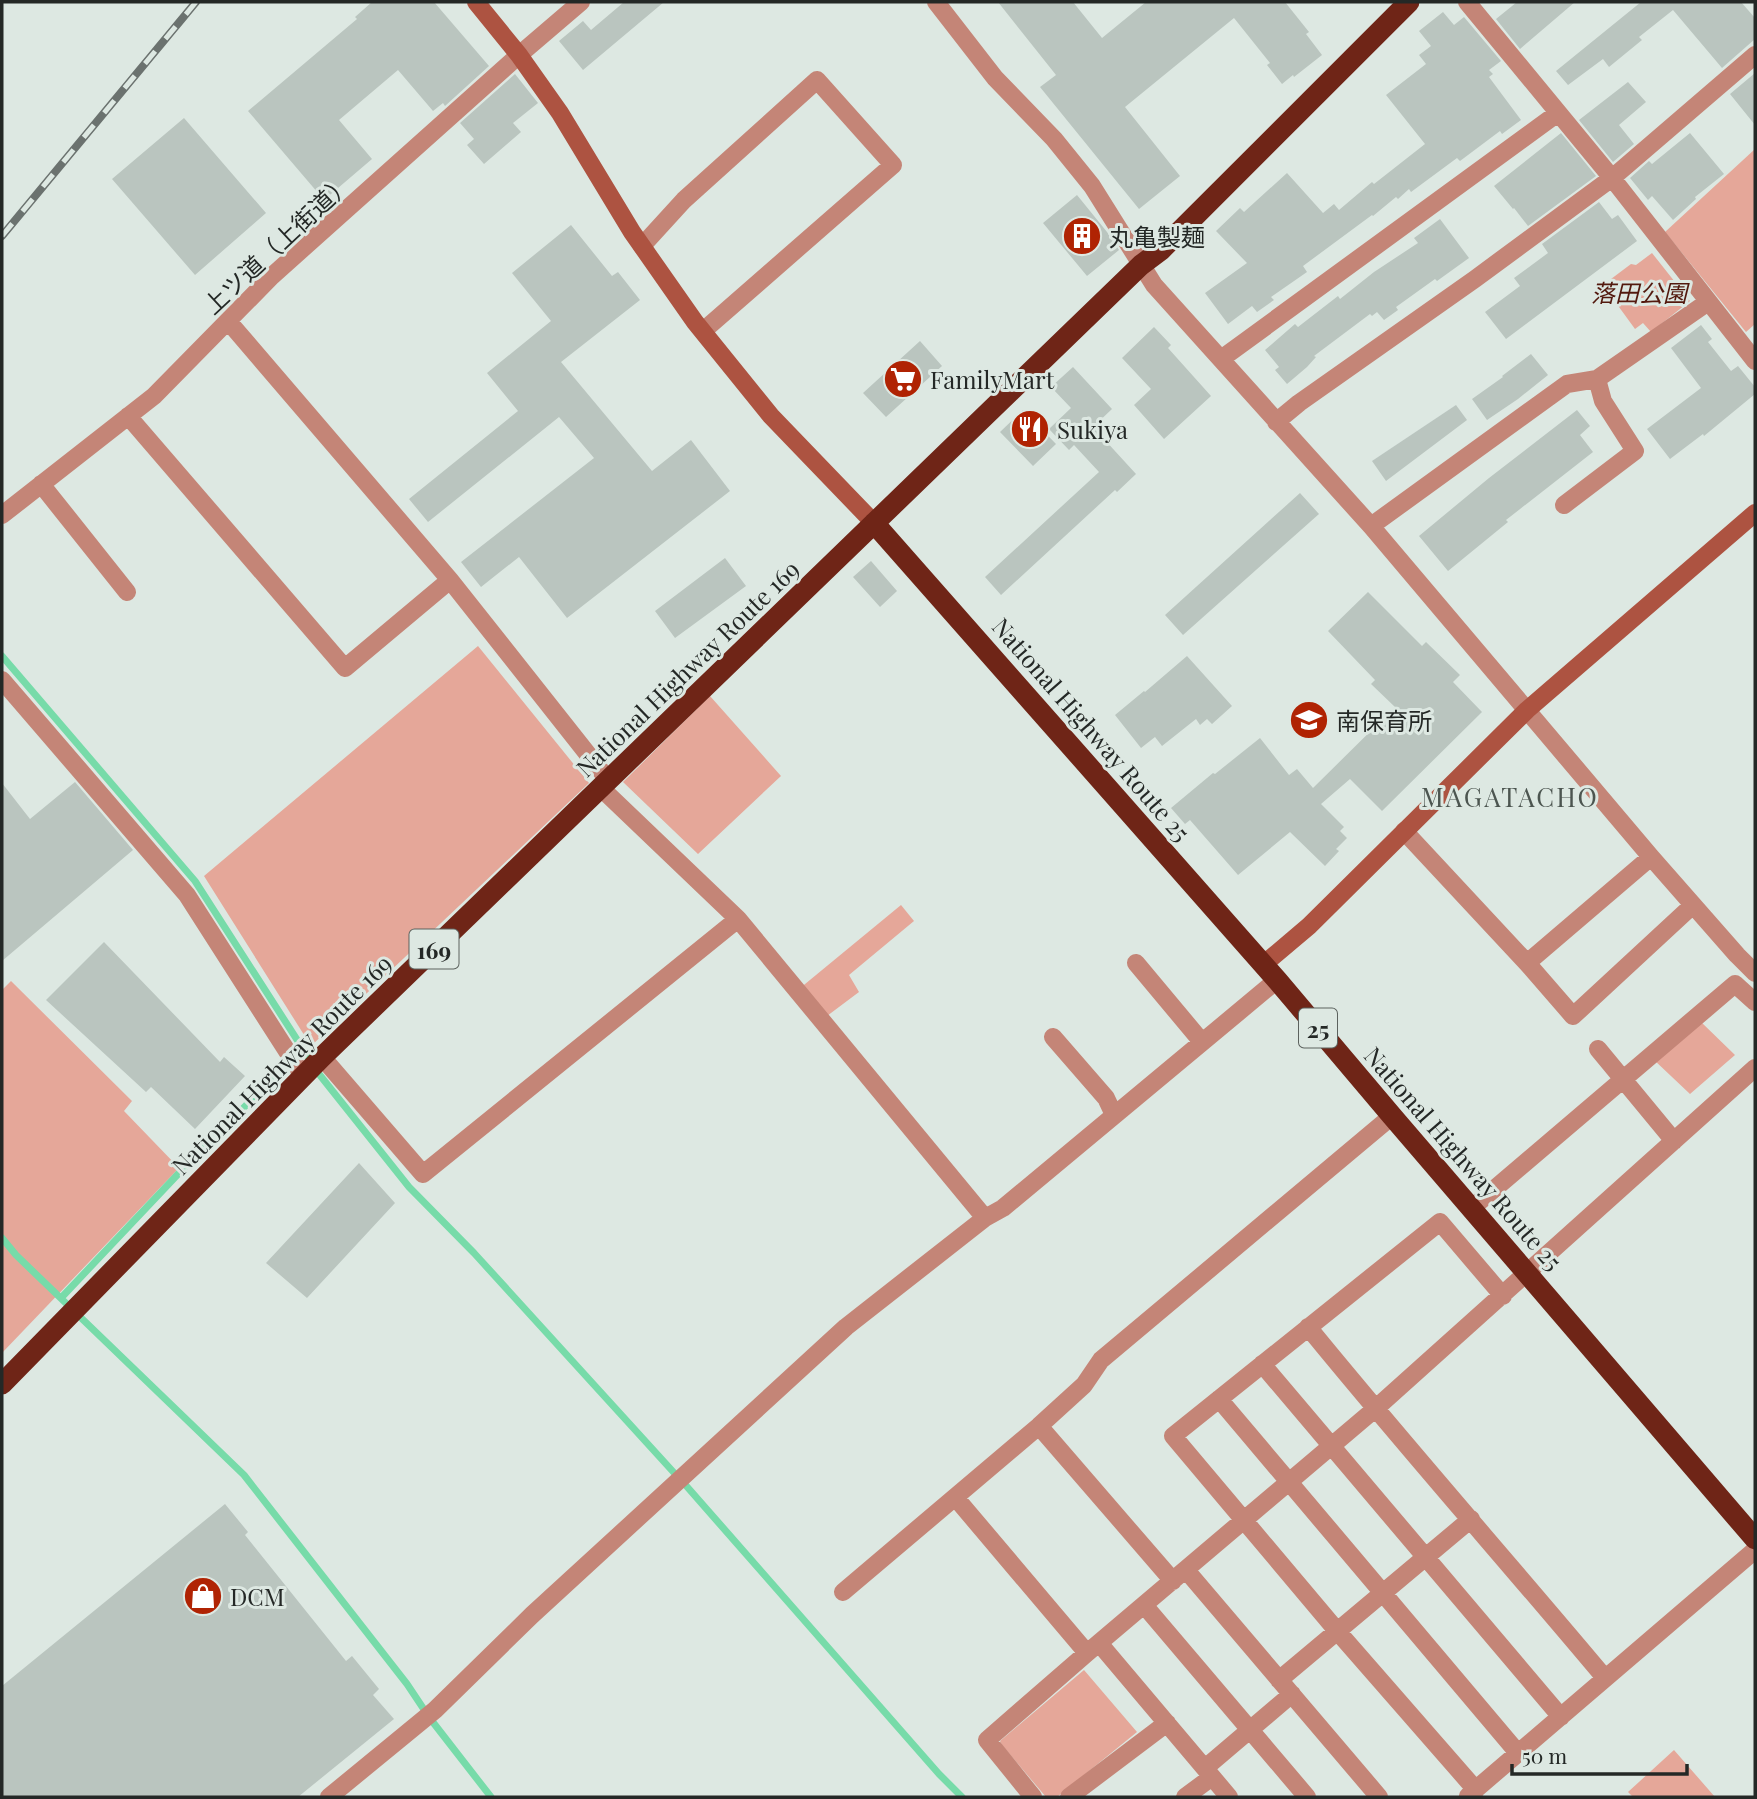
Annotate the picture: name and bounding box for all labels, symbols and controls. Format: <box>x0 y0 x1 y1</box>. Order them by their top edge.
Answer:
street label: 上ツ道（上街道） <box>196 166 358 320</box>
building icon: 丸亀製麺 <box>1061 215 1103 257</box>
place label: 丸亀製麺 <box>1109 220 1205 252</box>
park label: 落田公園 <box>1591 276 1690 308</box>
supermarket icon: FamilyMart <box>882 358 924 400</box>
place label: FamilyMart <box>930 363 1055 395</box>
restaurant icon: Sukiya <box>1009 408 1051 450</box>
place label: Sukiya <box>1057 413 1128 445</box>
street label: National Highway Route 169 <box>569 553 805 783</box>
street label: National Highway Route 25 <box>986 610 1198 848</box>
school or university icon: 南保育所 <box>1288 699 1330 741</box>
place label: 南保育所 <box>1336 704 1432 736</box>
district label: MAGATACHO <box>1421 779 1599 814</box>
road number: 169 <box>410 930 458 968</box>
street label: National Highway Route 169 <box>164 947 398 1181</box>
road number: 25 <box>1299 1009 1337 1048</box>
street label: National Highway Route 25 <box>1358 1039 1570 1277</box>
shop icon: DCM <box>182 1575 224 1617</box>
place label: DCM <box>230 1580 285 1612</box>
scale bar <box>1512 1732 1687 1776</box>
text: 50 m <box>1522 1741 1568 1769</box>

